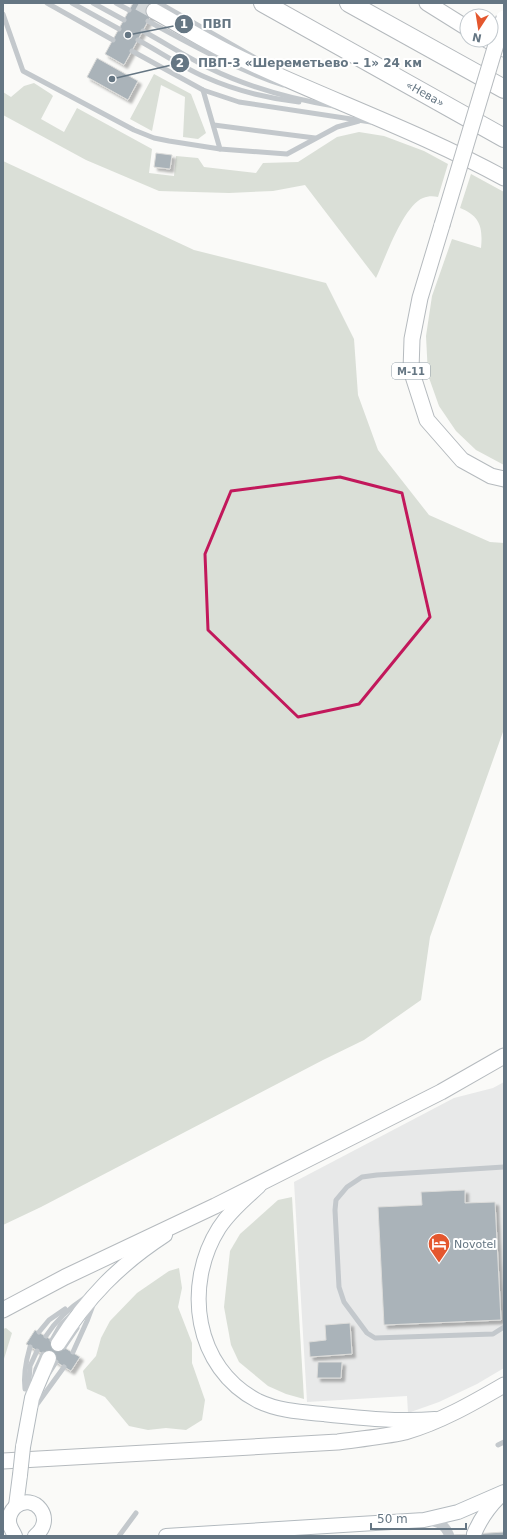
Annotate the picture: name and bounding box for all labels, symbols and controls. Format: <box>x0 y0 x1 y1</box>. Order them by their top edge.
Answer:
north arrow <box>459 8 499 48</box>
callout: ПВП <box>174 12 239 36</box>
text: 1 <box>180 17 188 31</box>
text: ПВП <box>202 17 232 31</box>
text: N <box>471 30 483 45</box>
callout: ПВП-3 «Шереметьево – 1» 24 км <box>170 51 430 75</box>
text: 2 <box>176 56 184 70</box>
text: ПВП-3 «Шереметьево – 1» 24 км <box>198 56 422 70</box>
street label: «Нева» <box>404 78 446 110</box>
road number: М-11 <box>392 363 430 379</box>
hotel icon: Novotel <box>426 1231 452 1264</box>
place label: Novotel <box>454 1238 496 1251</box>
scale bar <box>371 1505 466 1531</box>
text: 50 m <box>377 1512 408 1526</box>

